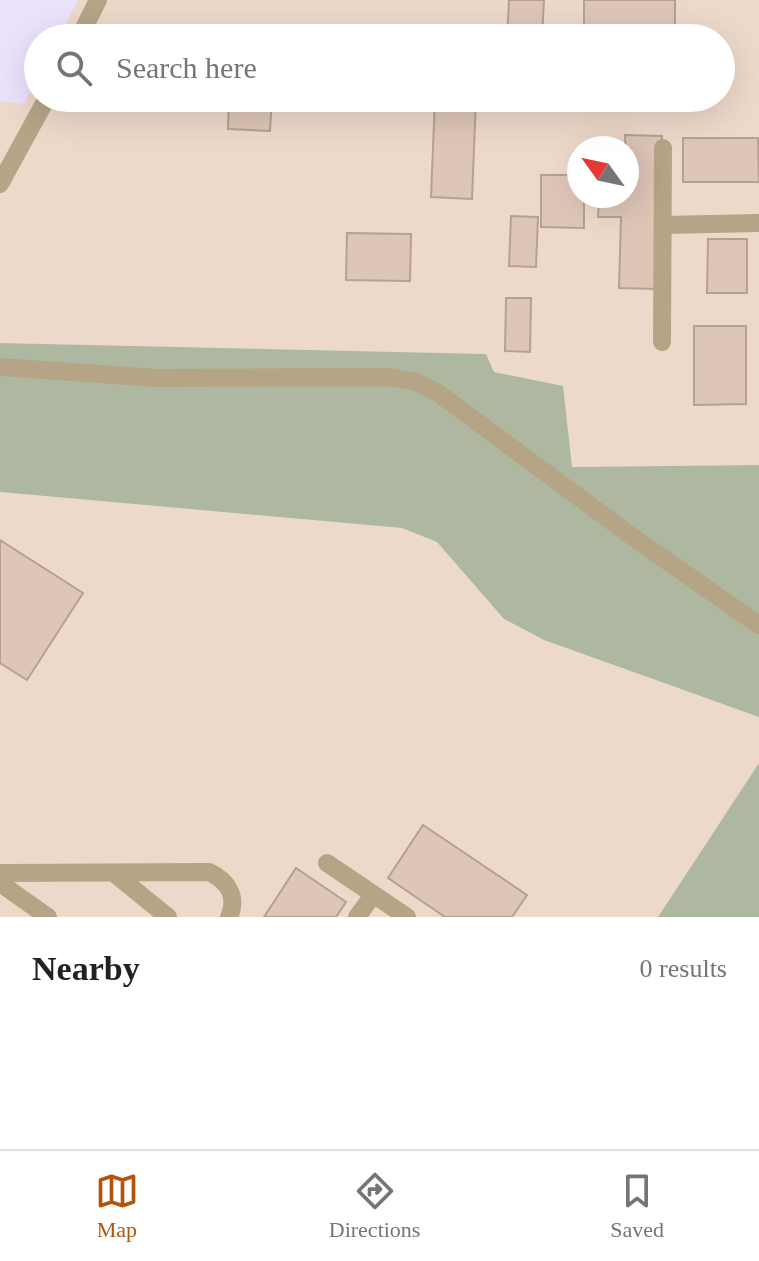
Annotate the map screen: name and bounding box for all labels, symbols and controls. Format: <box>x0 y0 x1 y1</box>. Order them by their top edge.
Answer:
search box <box>24 24 735 112</box>
icon: search <box>52 46 96 90</box>
text: Search here <box>116 51 257 84</box>
north arrow <box>567 136 639 208</box>
text: Nearby <box>32 950 140 987</box>
text: 0 results <box>640 954 727 983</box>
tab: Map <box>95 1169 139 1243</box>
tab: Directions <box>329 1169 420 1243</box>
tab: Saved <box>610 1169 664 1243</box>

